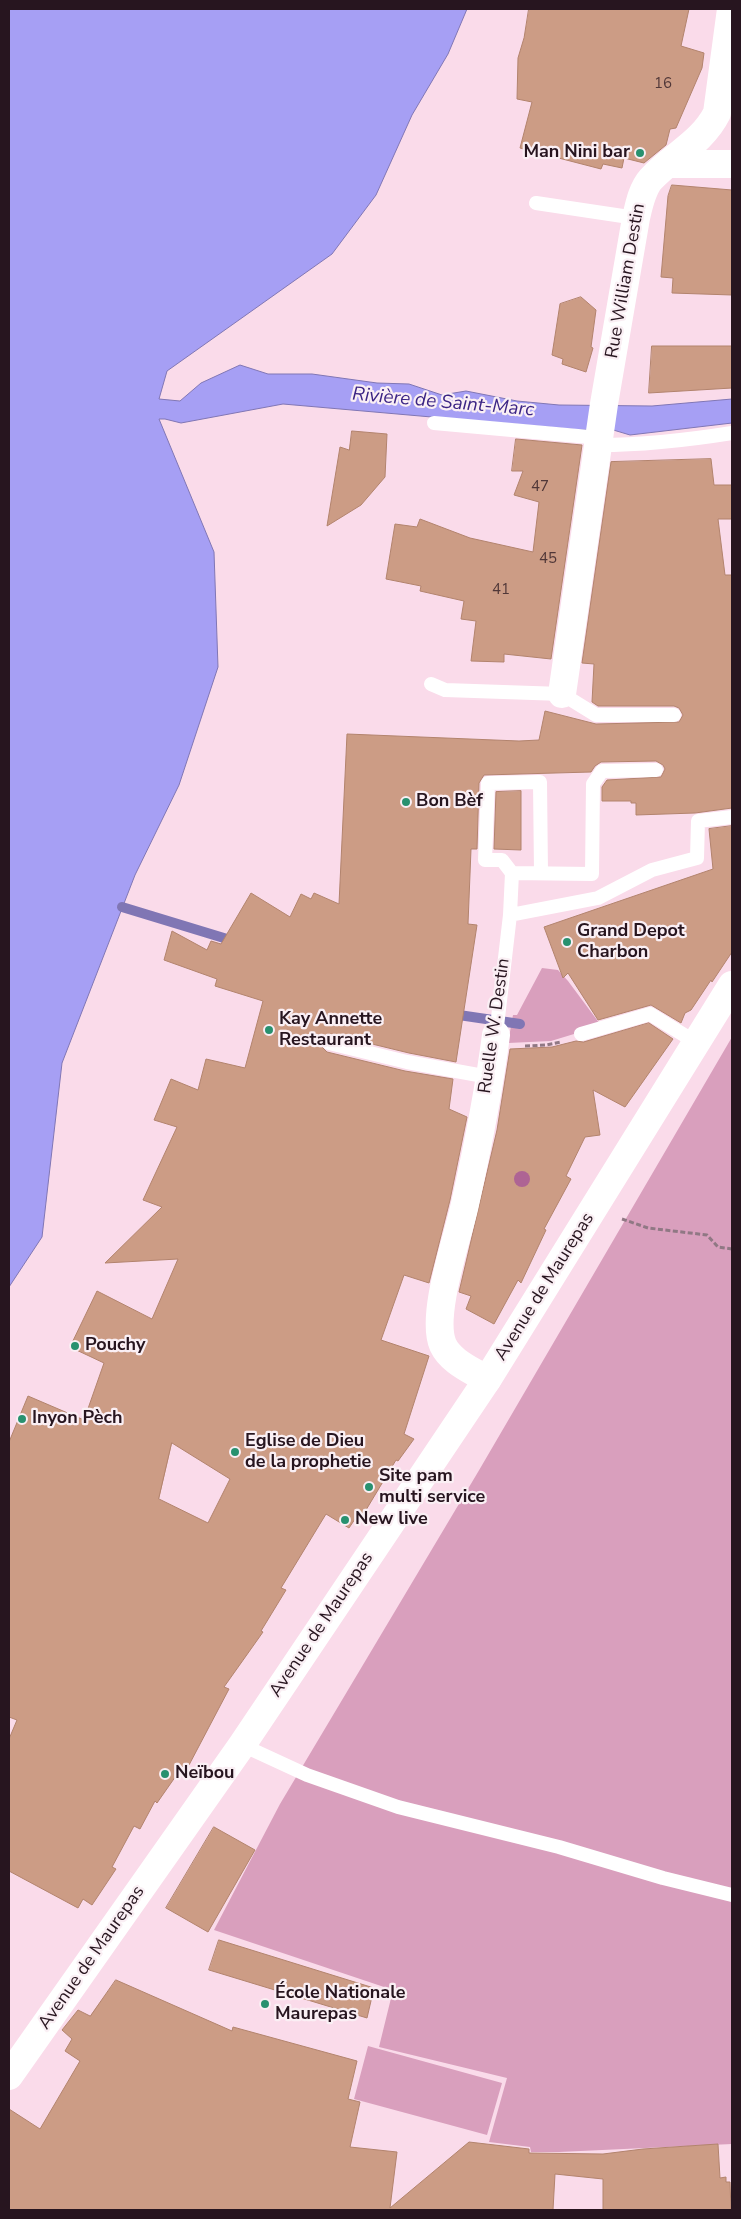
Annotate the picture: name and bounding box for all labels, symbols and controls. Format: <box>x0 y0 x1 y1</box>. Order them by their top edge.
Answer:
house number: 16 <box>654 75 672 93</box>
place label: Man Nini bar <box>523 142 630 164</box>
marker: Man Nini bar <box>634 147 646 159</box>
street label: Rue William Destin <box>602 202 650 360</box>
water label: Rivière de Saint-Marc <box>351 384 535 422</box>
house number: 47 <box>531 478 549 496</box>
house number: 45 <box>539 550 557 568</box>
house number: 41 <box>492 581 510 599</box>
place label: Bon Bèf <box>416 791 483 813</box>
marker: Bon Bèf <box>400 796 412 808</box>
place label: Grand Depot Charbon <box>577 921 685 964</box>
marker: Grand Depot Charbon <box>561 936 573 948</box>
street label: Ruelle W. Destin <box>475 957 515 1095</box>
place label: Kay Annette Restaurant <box>279 1009 382 1052</box>
marker: Kay Annette Restaurant <box>263 1024 275 1036</box>
street label: Avenue de Maurepas <box>491 1209 599 1365</box>
place label: Pouchy <box>85 1335 145 1357</box>
marker: Pouchy <box>69 1340 81 1352</box>
place label: Inyon Pèch <box>32 1408 123 1430</box>
marker: Inyon Pèch <box>16 1413 28 1425</box>
place label: Eglise de Dieu de la prophetie <box>245 1431 371 1474</box>
marker: Eglise de Dieu de la prophetie <box>229 1446 241 1458</box>
place label: Site pam multi service <box>379 1466 485 1508</box>
marker: Site pam multi service <box>363 1481 375 1493</box>
place label: New live <box>355 1509 428 1531</box>
marker: New live <box>339 1514 351 1526</box>
street label: Avenue de Maurepas <box>265 1548 379 1702</box>
place label: Neïbou <box>175 1763 235 1785</box>
marker: Neïbou <box>159 1768 171 1780</box>
street label: Avenue de Maurepas <box>34 1882 150 2034</box>
place label: École Nationale Maurepas <box>275 1983 406 2026</box>
marker: École Nationale Maurepas <box>259 1998 271 2010</box>

